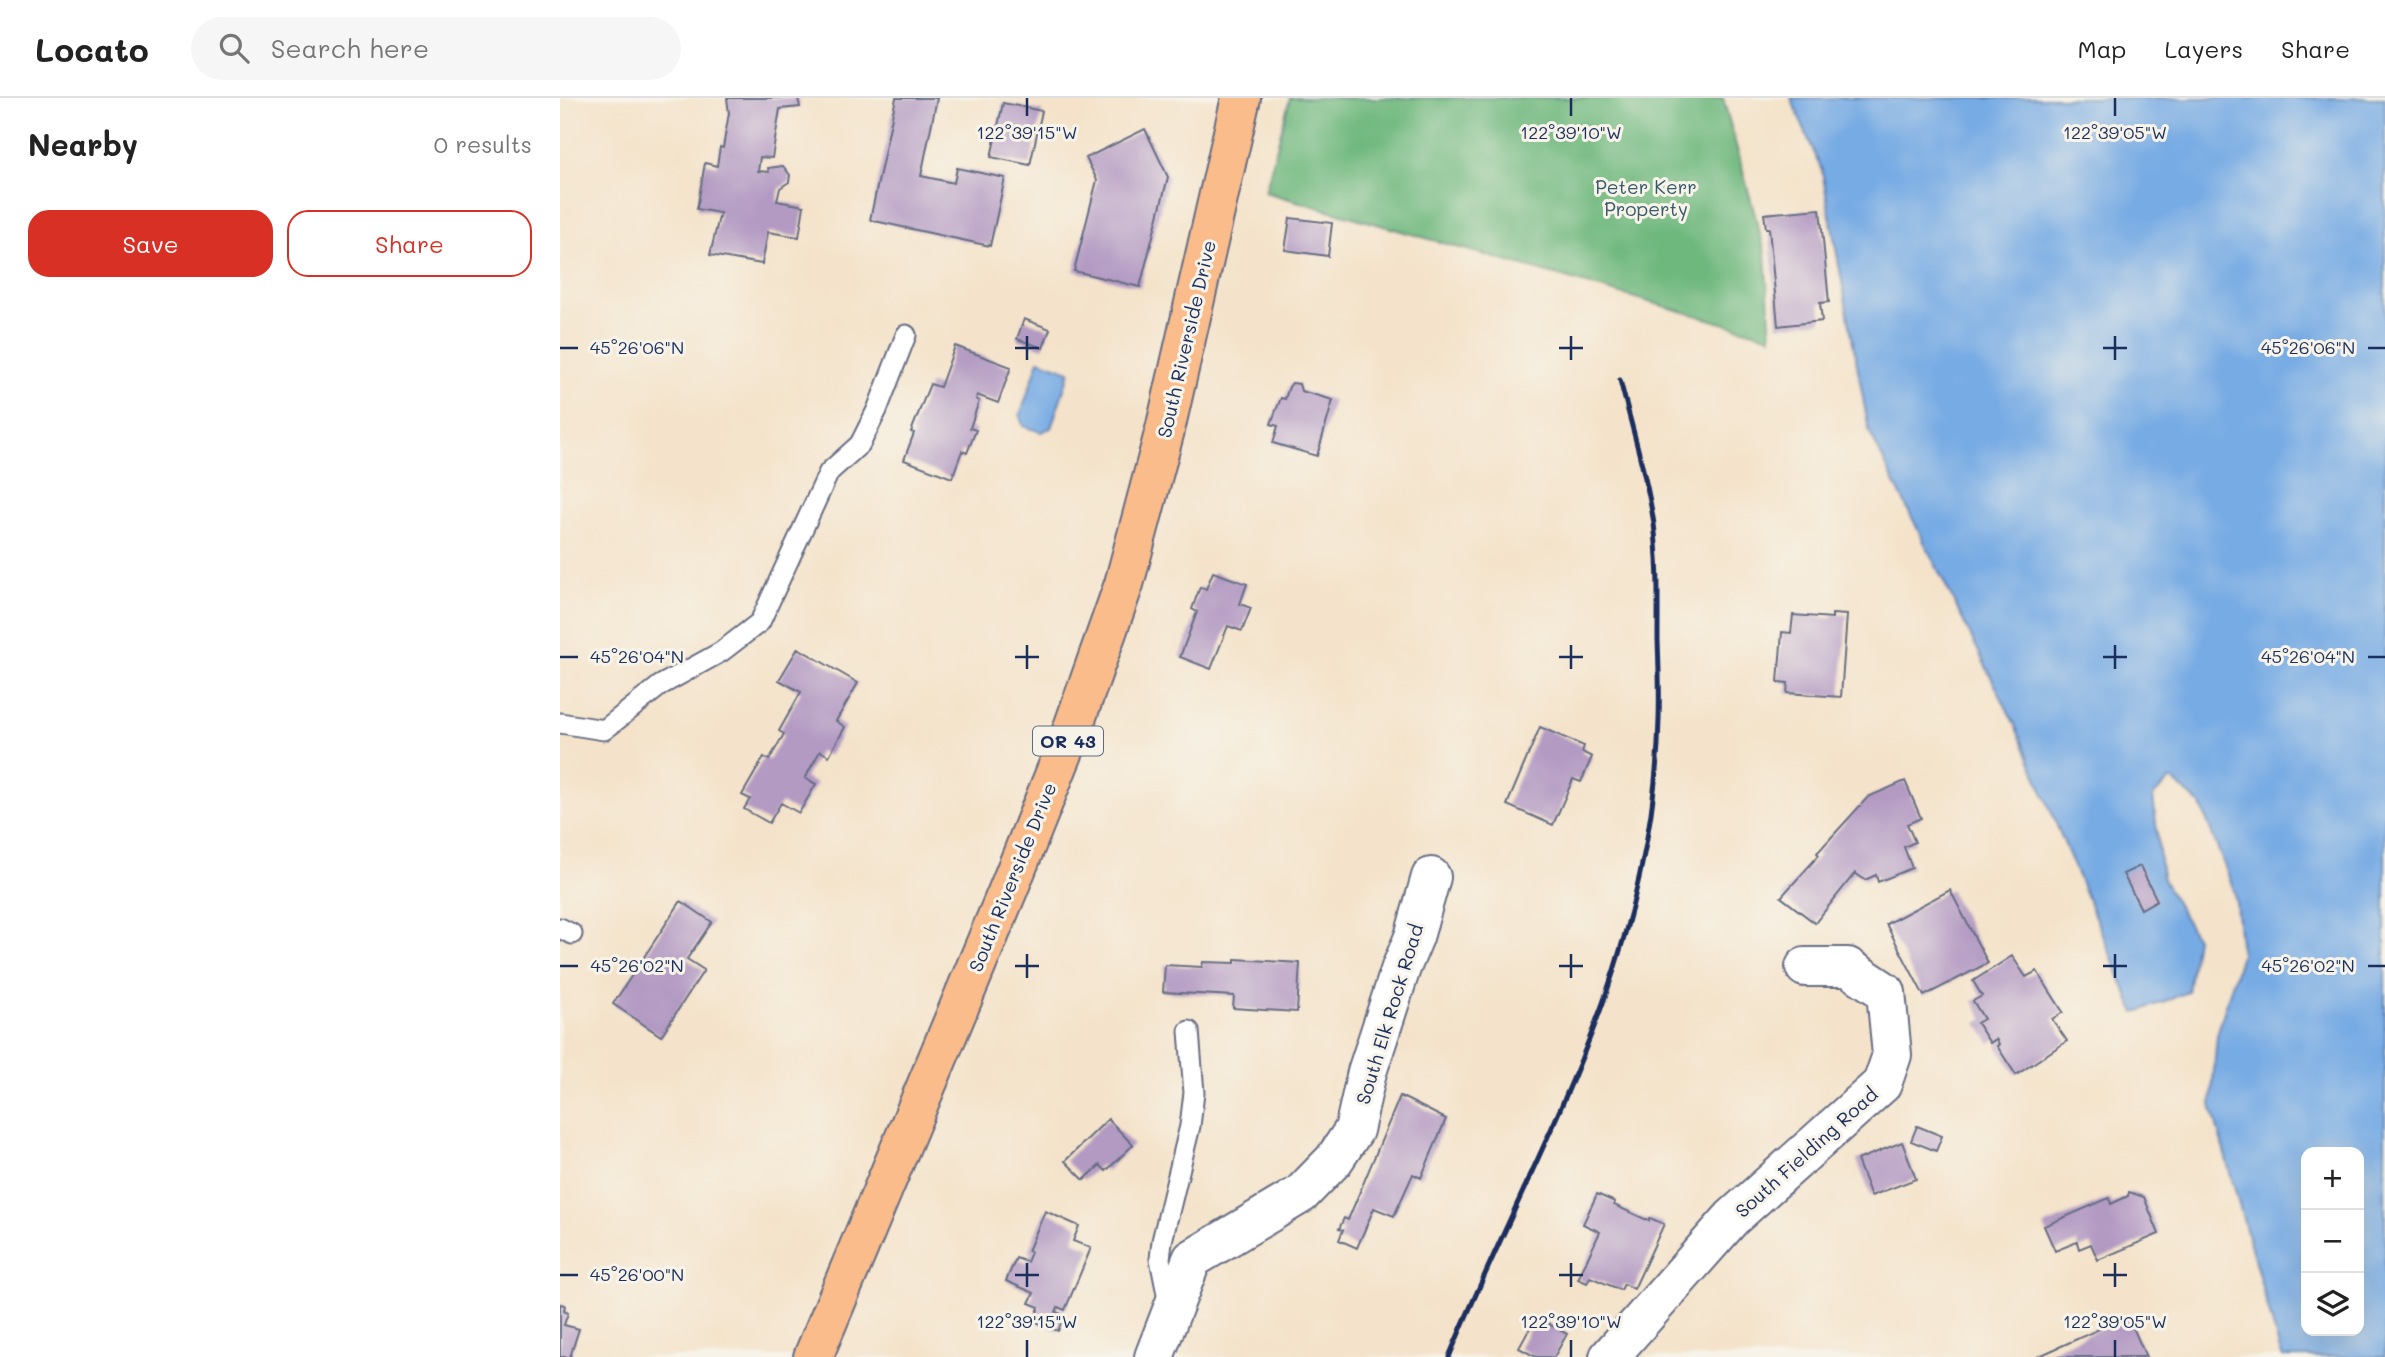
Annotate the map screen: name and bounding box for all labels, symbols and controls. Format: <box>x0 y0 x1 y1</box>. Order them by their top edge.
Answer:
search box <box>191 17 681 80</box>
text: Locato <box>35 27 149 70</box>
icon: search <box>215 29 253 67</box>
text: Search here <box>271 31 429 65</box>
text: Map <box>2078 33 2126 64</box>
text: Layers <box>2164 33 2243 64</box>
text: Share <box>2281 33 2350 64</box>
text: 122°39'15"W <box>977 120 1077 144</box>
text: 122°39'10"W <box>1520 120 1622 144</box>
text: 122°39'05"W <box>2063 120 2167 144</box>
text: Nearby <box>28 124 138 164</box>
text: 0 results <box>434 129 532 159</box>
park label: Peter Kerr Property <box>1595 174 1697 221</box>
button: Save <box>28 210 273 277</box>
button: Share <box>287 210 532 277</box>
street label: South Riverside Drive <box>1151 238 1221 440</box>
text: 45°26'06"N <box>590 335 684 359</box>
text: 45°26'06"N <box>2261 335 2355 359</box>
text: 45°26'04"N <box>590 644 684 668</box>
text: 45°26'04"N <box>2261 644 2355 668</box>
road number: OR 43 <box>1033 726 1103 756</box>
street label: South Riverside Drive <box>963 779 1061 975</box>
street label: South Elk Rock Road <box>1350 921 1428 1107</box>
text: 45°26'02"N <box>590 953 684 977</box>
text: 45°26'02"N <box>2261 953 2355 977</box>
street label: South Fielding Road <box>1730 1081 1882 1223</box>
map controls <box>2301 1147 2364 1336</box>
button: + <box>2301 1147 2364 1210</box>
button: − <box>2301 1210 2364 1273</box>
text: 45°26'00"N <box>590 1262 684 1286</box>
button: layers <box>2301 1273 2364 1336</box>
text: 122°39'15"W <box>977 1309 1077 1333</box>
text: 122°39'10"W <box>1520 1309 1622 1333</box>
text: 122°39'05"W <box>2063 1309 2167 1333</box>

